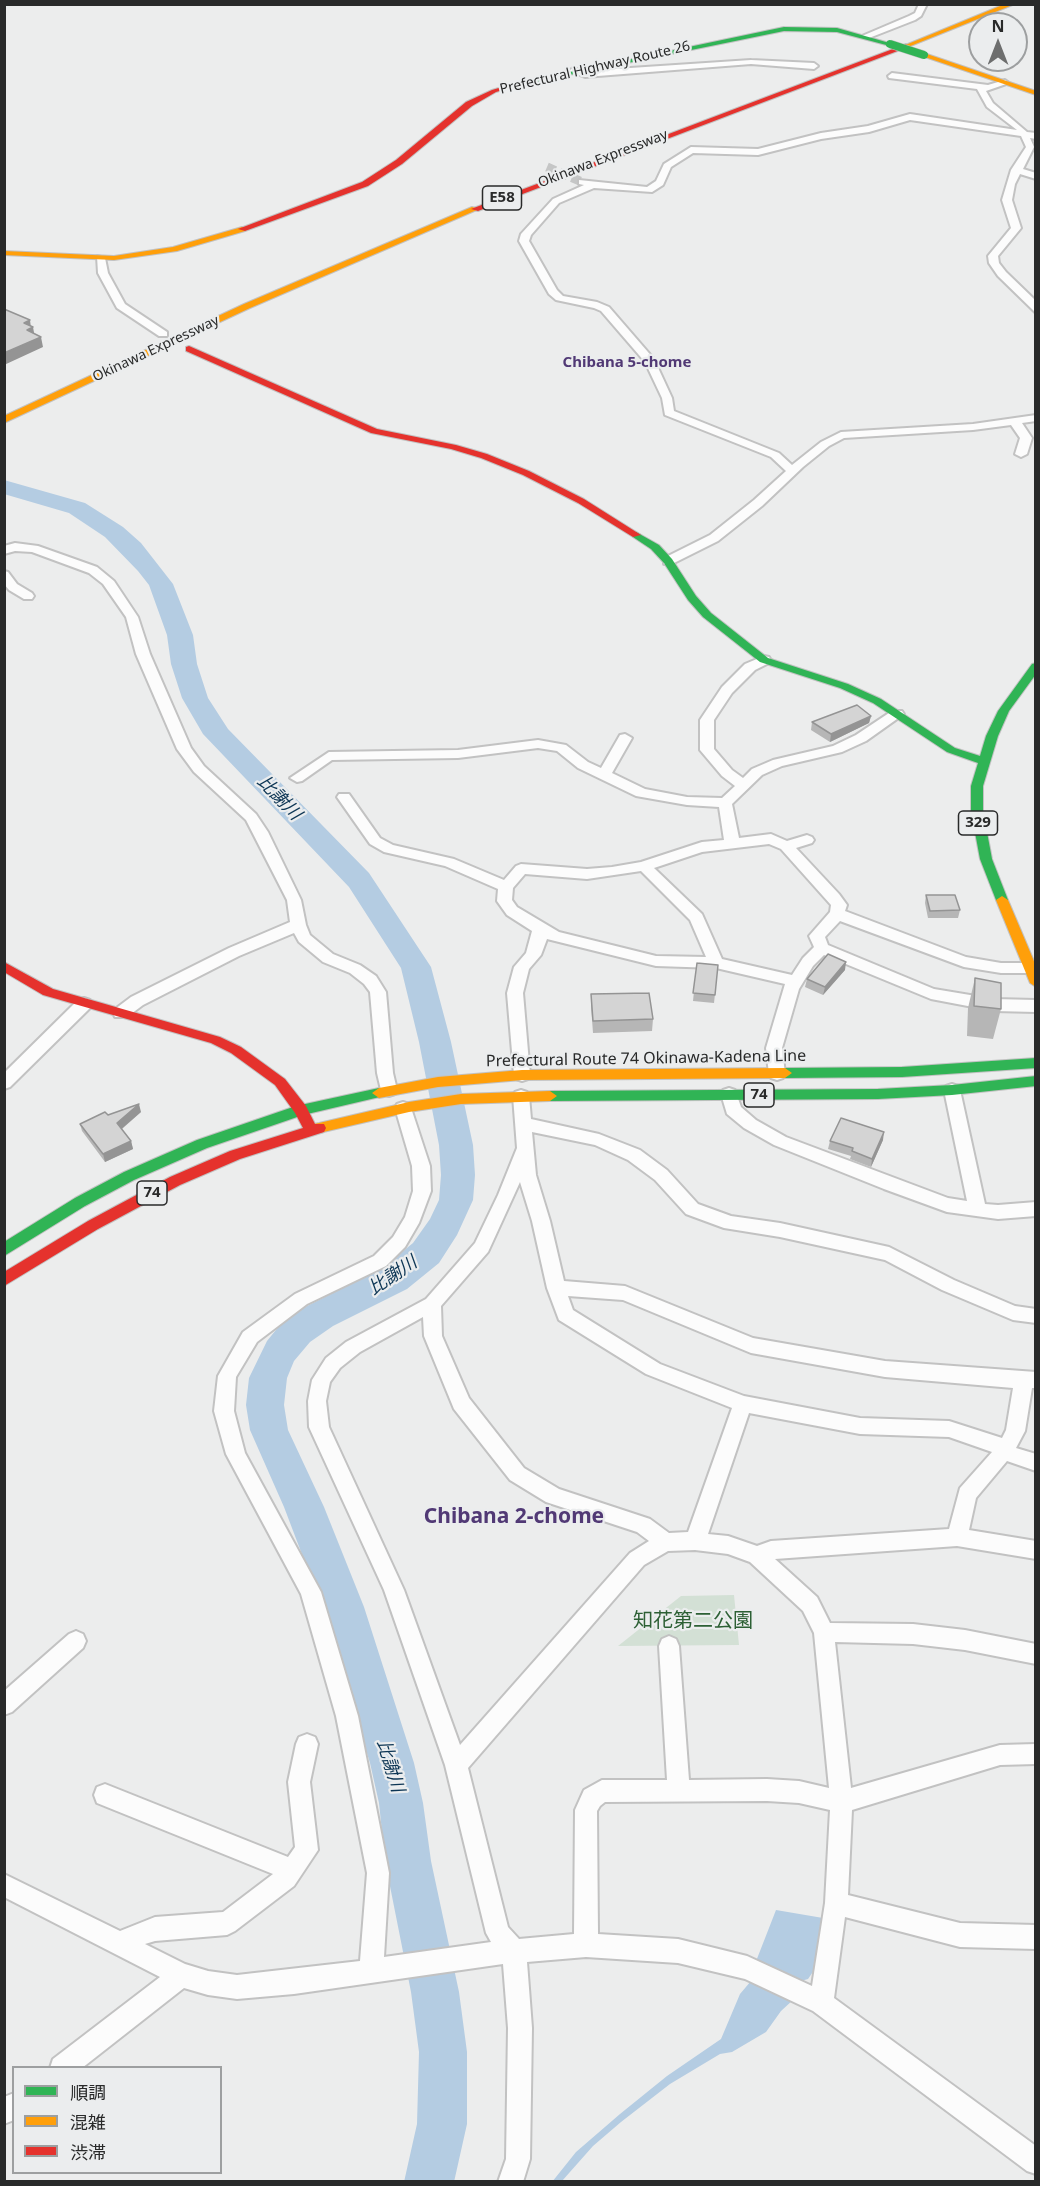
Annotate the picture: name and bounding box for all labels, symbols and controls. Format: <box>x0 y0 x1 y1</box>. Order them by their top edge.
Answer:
north arrow <box>968 12 1028 72</box>
text: N <box>991 15 1005 37</box>
street label: Prefectural Highway Route 26 <box>498 38 692 98</box>
street label: Okinawa Expressway <box>536 126 670 192</box>
road number: E58 <box>482 186 522 210</box>
street label: Okinawa Expressway <box>90 312 222 386</box>
district label: Chibana 5-chome <box>563 354 691 372</box>
water label: 比謝川 <box>252 771 306 825</box>
road number: 329 <box>958 811 998 835</box>
street label: Prefectural Route 74 Okinawa-Kadena Line <box>486 1047 806 1071</box>
road number: 74 <box>744 1083 774 1107</box>
road number: 74 <box>137 1181 167 1205</box>
water label: 比謝川 <box>365 1252 421 1300</box>
district label: Chibana 2-chome <box>424 1504 604 1530</box>
park label: 知花第二公園 <box>633 1609 753 1633</box>
water label: 比謝川 <box>372 1737 408 1795</box>
legend <box>12 2066 222 2174</box>
text: 順調 <box>70 2080 106 2104</box>
text: 混雑 <box>70 2110 106 2134</box>
text: 渋滞 <box>70 2140 106 2164</box>

